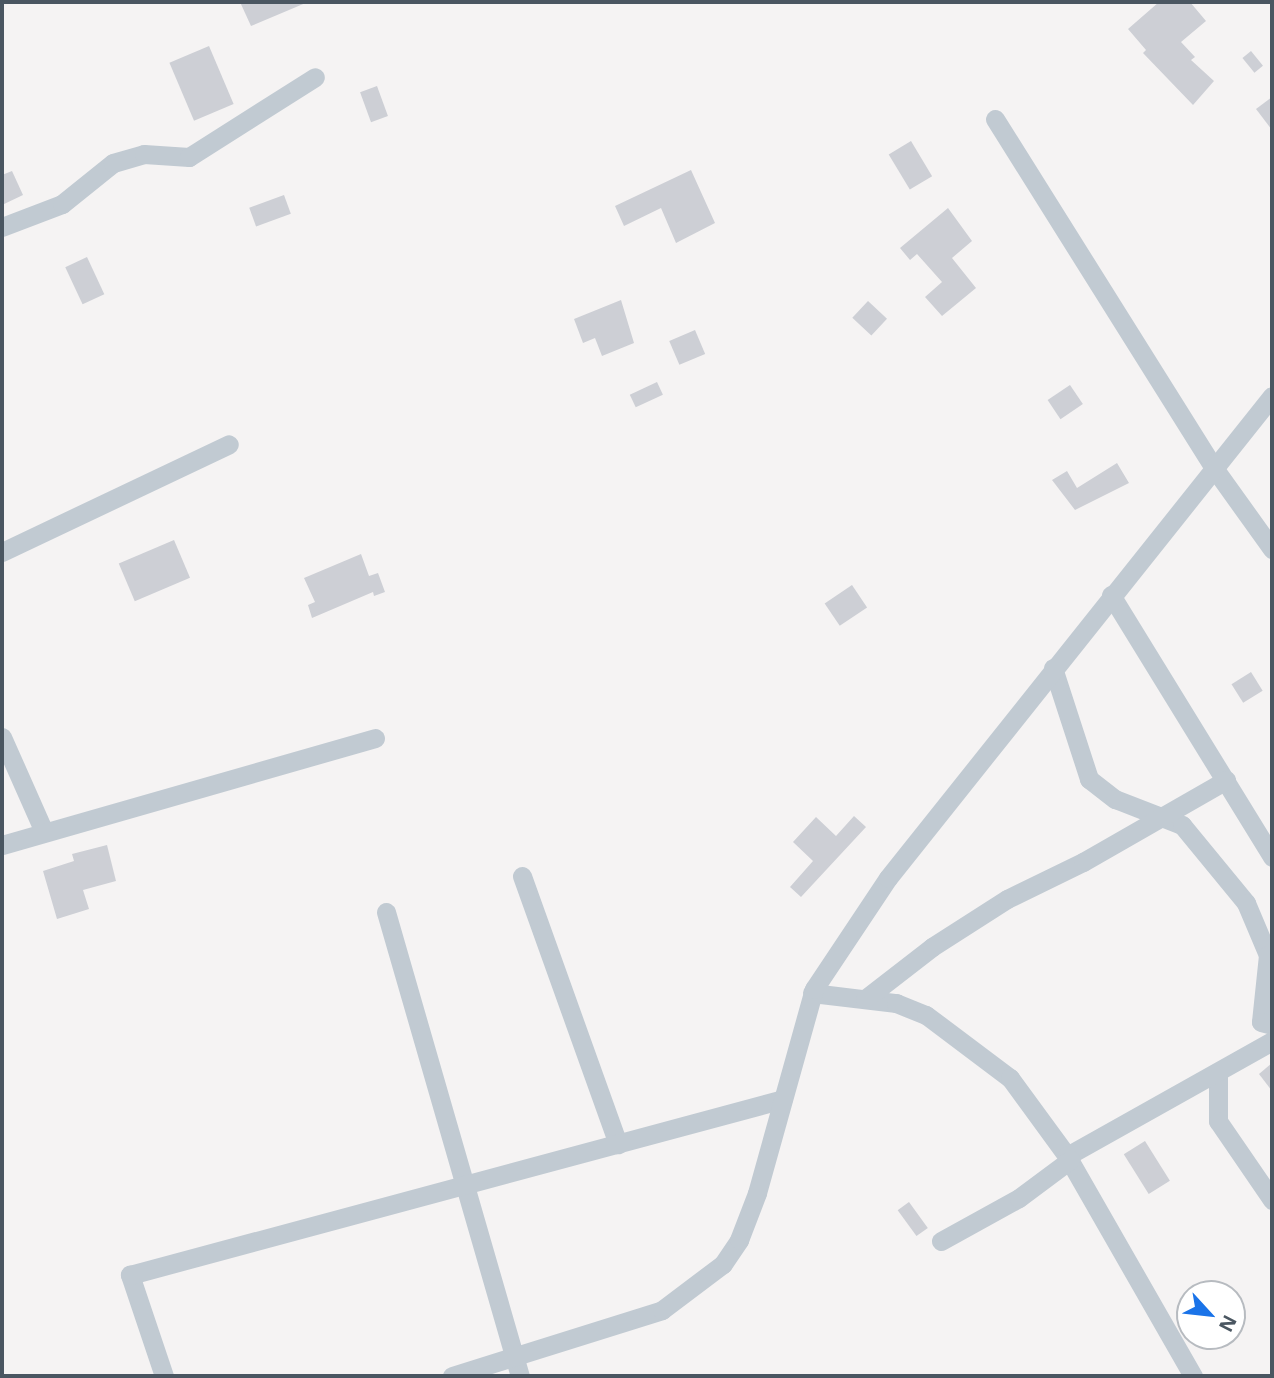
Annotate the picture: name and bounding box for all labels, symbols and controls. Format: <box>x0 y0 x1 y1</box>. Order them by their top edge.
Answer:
north arrow <box>1176 1280 1246 1350</box>
text: N <box>1213 1311 1243 1336</box>

